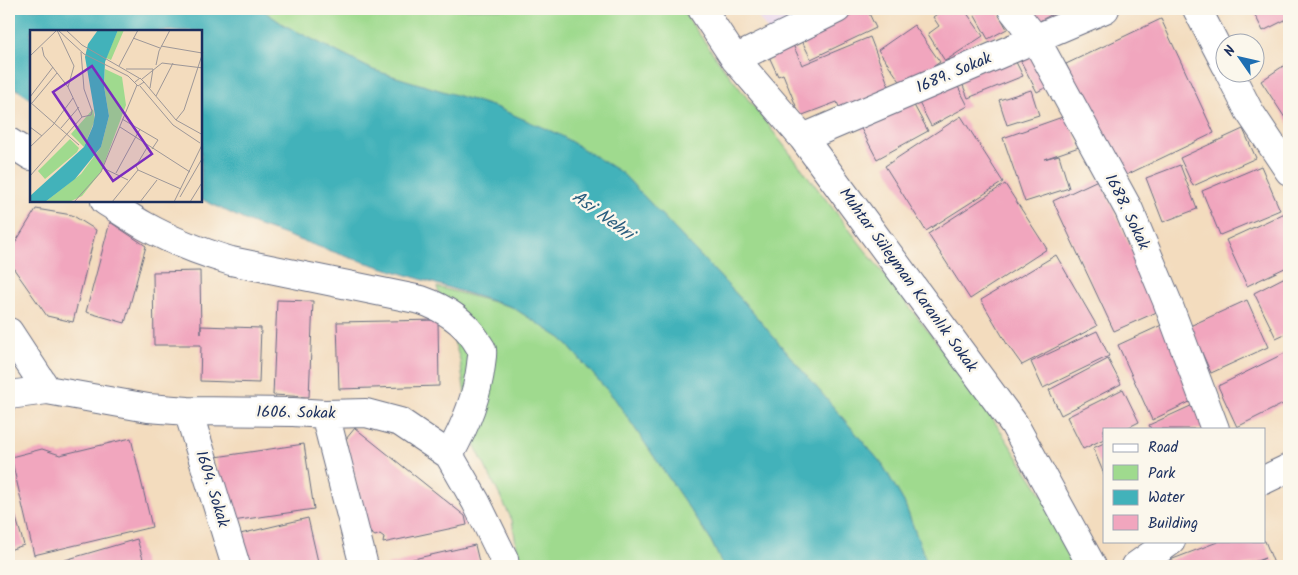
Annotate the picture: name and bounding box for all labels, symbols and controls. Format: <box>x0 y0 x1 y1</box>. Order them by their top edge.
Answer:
inset map <box>30 30 202 202</box>
north arrow <box>1216 32 1266 82</box>
text: N <box>1218 41 1242 61</box>
street label: 1689. Sokak <box>912 46 996 100</box>
street label: 1688. Sokak <box>1098 170 1156 255</box>
street label: Muhtar Süleyman Karanlık Sokak <box>832 183 984 378</box>
water label: Asi Nehri <box>565 184 642 251</box>
street label: 1606. Sokak <box>256 400 336 426</box>
legend <box>1103 428 1266 542</box>
text: Road <box>1148 436 1179 460</box>
street label: 1604. Sokak <box>188 447 236 531</box>
text: Park <box>1148 462 1176 486</box>
text: Water <box>1148 486 1185 510</box>
text: Building <box>1148 512 1198 536</box>

